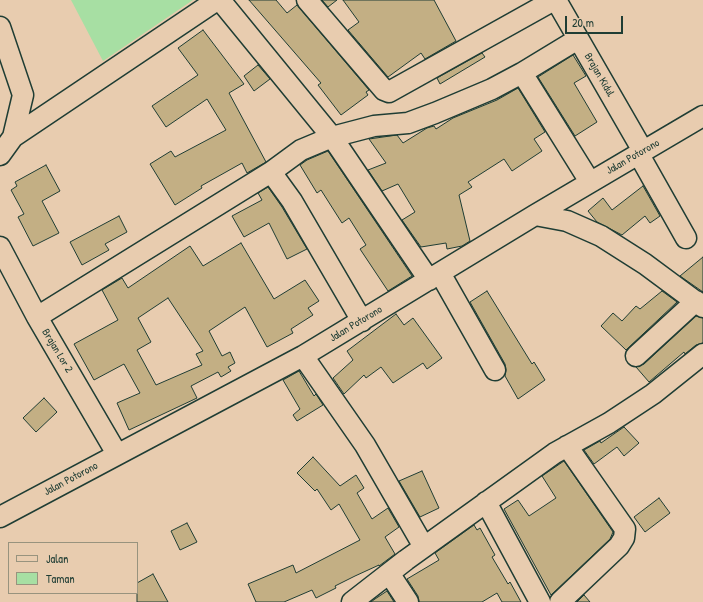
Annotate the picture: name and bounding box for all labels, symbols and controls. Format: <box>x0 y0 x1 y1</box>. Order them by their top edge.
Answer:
scale bar <box>567 8 625 34</box>
text: 20 m <box>572 14 594 31</box>
street label: Brajan Kidul <box>581 51 617 99</box>
street label: Jalan Potorono <box>604 137 662 177</box>
street label: Jalan Potorono <box>327 303 385 345</box>
street label: Brajan Lor 2 <box>39 327 75 375</box>
street label: Jalan Potorono <box>42 459 100 499</box>
legend <box>8 542 138 594</box>
text: Jalan <box>46 550 68 567</box>
text: Taman <box>46 570 75 587</box>

